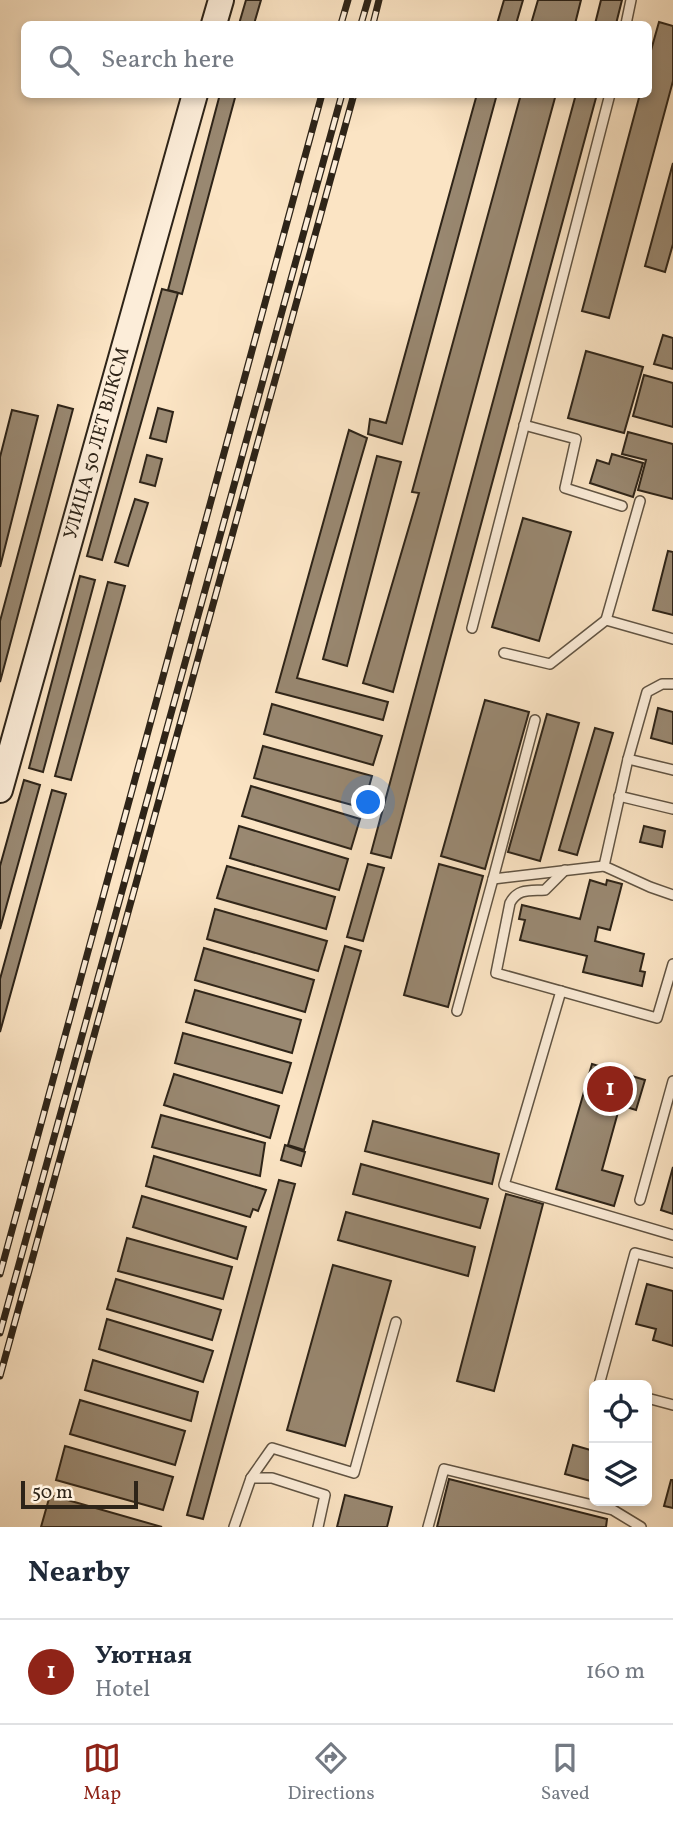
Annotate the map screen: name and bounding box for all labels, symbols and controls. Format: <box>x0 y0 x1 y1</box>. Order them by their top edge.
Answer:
search box <box>21 21 652 98</box>
icon: search <box>45 41 83 79</box>
text: Search here <box>101 42 234 78</box>
street label: УЛИЦА 50 ЛЕТ ВЛКСМ <box>58 344 136 542</box>
your location <box>351 785 385 819</box>
pin: 1 <box>587 1063 633 1115</box>
map controls <box>589 1380 652 1506</box>
button: locate <box>589 1380 652 1443</box>
button: layers <box>589 1443 652 1506</box>
scale bar <box>21 1478 138 1510</box>
text: 50 m <box>32 1480 73 1506</box>
text: Nearby <box>28 1552 130 1594</box>
text: Уютная <box>95 1638 192 1674</box>
text: 1 <box>46 1656 56 1688</box>
text: 160 m <box>586 1656 645 1688</box>
text: Hotel <box>95 1674 150 1706</box>
tab: Map <box>83 1739 121 1807</box>
tab: Directions <box>288 1739 375 1807</box>
tab: Saved <box>541 1739 590 1807</box>

